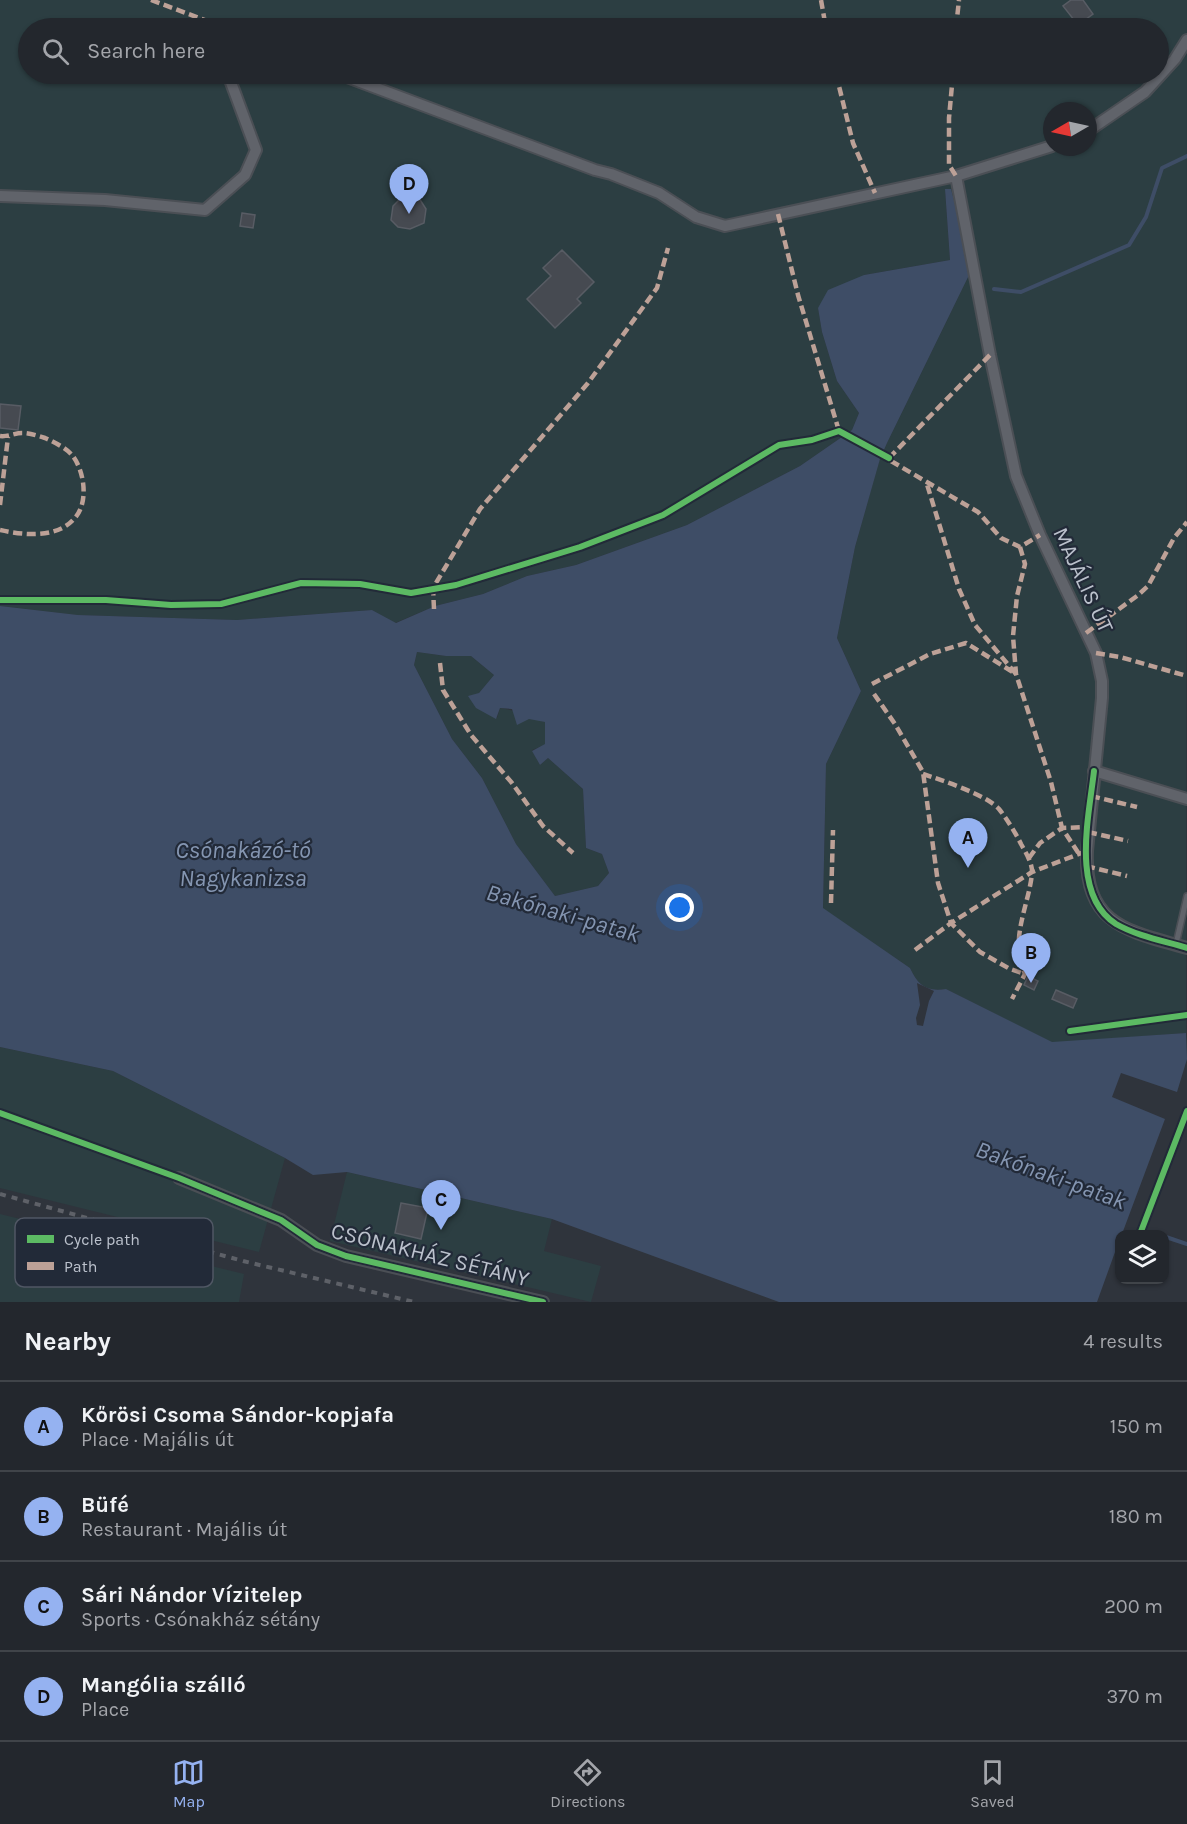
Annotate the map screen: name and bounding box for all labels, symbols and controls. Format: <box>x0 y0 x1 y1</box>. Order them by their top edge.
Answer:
search box <box>18 18 1169 84</box>
icon: search <box>39 35 72 68</box>
text: Search here <box>87 38 205 64</box>
north arrow <box>1043 102 1097 156</box>
pin: D <box>390 164 428 214</box>
street label: MAJÁLIS ÚT <box>1047 523 1120 637</box>
pin: A <box>948 818 988 868</box>
water label: Csónakázó-tó Nagykanizsa <box>175 836 311 892</box>
water label: Bakónaki-patak <box>483 878 644 948</box>
your location <box>665 893 694 922</box>
pin: B <box>1012 934 1050 983</box>
water label: Bakónaki-patak <box>972 1135 1131 1215</box>
pin: C <box>422 1180 460 1230</box>
street label: CSÓNAKHÁZ SÉTÁNY <box>328 1217 532 1292</box>
legend <box>15 1218 213 1287</box>
text: Cycle path <box>64 1230 140 1249</box>
map controls <box>1115 1230 1169 1284</box>
button: layers <box>1115 1230 1169 1284</box>
text: Path <box>64 1257 97 1276</box>
text: Nearby <box>24 1326 111 1357</box>
text: 4 results <box>1083 1330 1163 1353</box>
text: Kőrösi Csoma Sándor-kopjafa <box>81 1402 394 1428</box>
text: A <box>37 1415 50 1438</box>
text: 150 m <box>1110 1415 1163 1438</box>
text: Place · Majális út <box>81 1428 234 1451</box>
text: Büfé <box>81 1492 129 1518</box>
text: B <box>37 1505 50 1528</box>
text: 180 m <box>1109 1505 1163 1528</box>
text: Restaurant · Majális út <box>81 1518 287 1541</box>
text: Sári Nándor Vízitelep <box>81 1582 303 1608</box>
text: C <box>37 1595 50 1618</box>
text: 200 m <box>1104 1595 1163 1618</box>
text: Sports · Csónakház sétány <box>81 1608 320 1631</box>
text: Mangólia szálló <box>81 1672 246 1698</box>
text: D <box>37 1685 50 1708</box>
text: 370 m <box>1106 1685 1163 1708</box>
text: Place <box>81 1698 129 1721</box>
tab: Map <box>172 1756 205 1811</box>
tab: Directions <box>550 1756 625 1811</box>
tab: Saved <box>970 1756 1015 1811</box>

